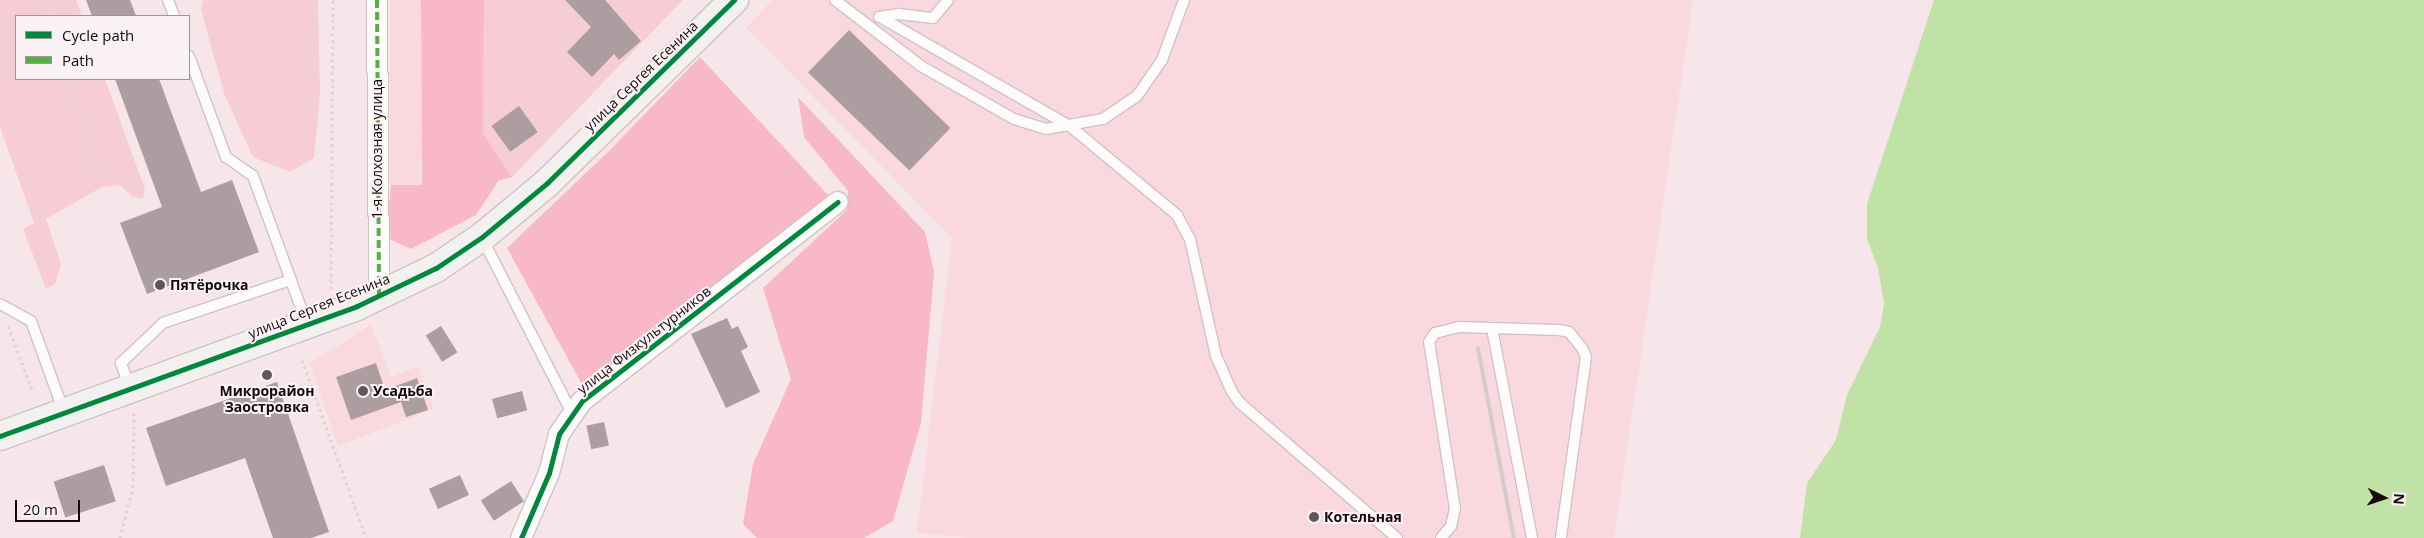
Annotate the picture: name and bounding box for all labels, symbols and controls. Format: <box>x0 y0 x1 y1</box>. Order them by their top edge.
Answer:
legend <box>15 15 190 80</box>
street label: улица Сергея Есенина <box>581 17 701 135</box>
text: Cycle path <box>62 25 134 45</box>
text: Path <box>62 50 94 70</box>
street label: 1-я Колхозная улица <box>369 79 385 219</box>
street label: улица Сергея Есенина <box>246 270 392 342</box>
place label: Пятёрочка <box>170 277 249 293</box>
marker: Пятёрочка <box>154 279 166 291</box>
street label: улица Физкультурников <box>574 283 714 397</box>
marker: Микрорайон Заостровка <box>261 369 273 381</box>
place label: Микрорайон Заостровка <box>220 383 314 416</box>
place label: Усадьба <box>373 383 433 399</box>
marker: Усадьба <box>357 385 369 397</box>
north arrow <box>2359 473 2409 523</box>
scale bar <box>18 490 82 522</box>
text: N <box>2390 493 2409 505</box>
text: 20 m <box>23 499 58 519</box>
place label: Котельная <box>1324 509 1402 525</box>
marker: Котельная <box>1308 511 1320 523</box>

